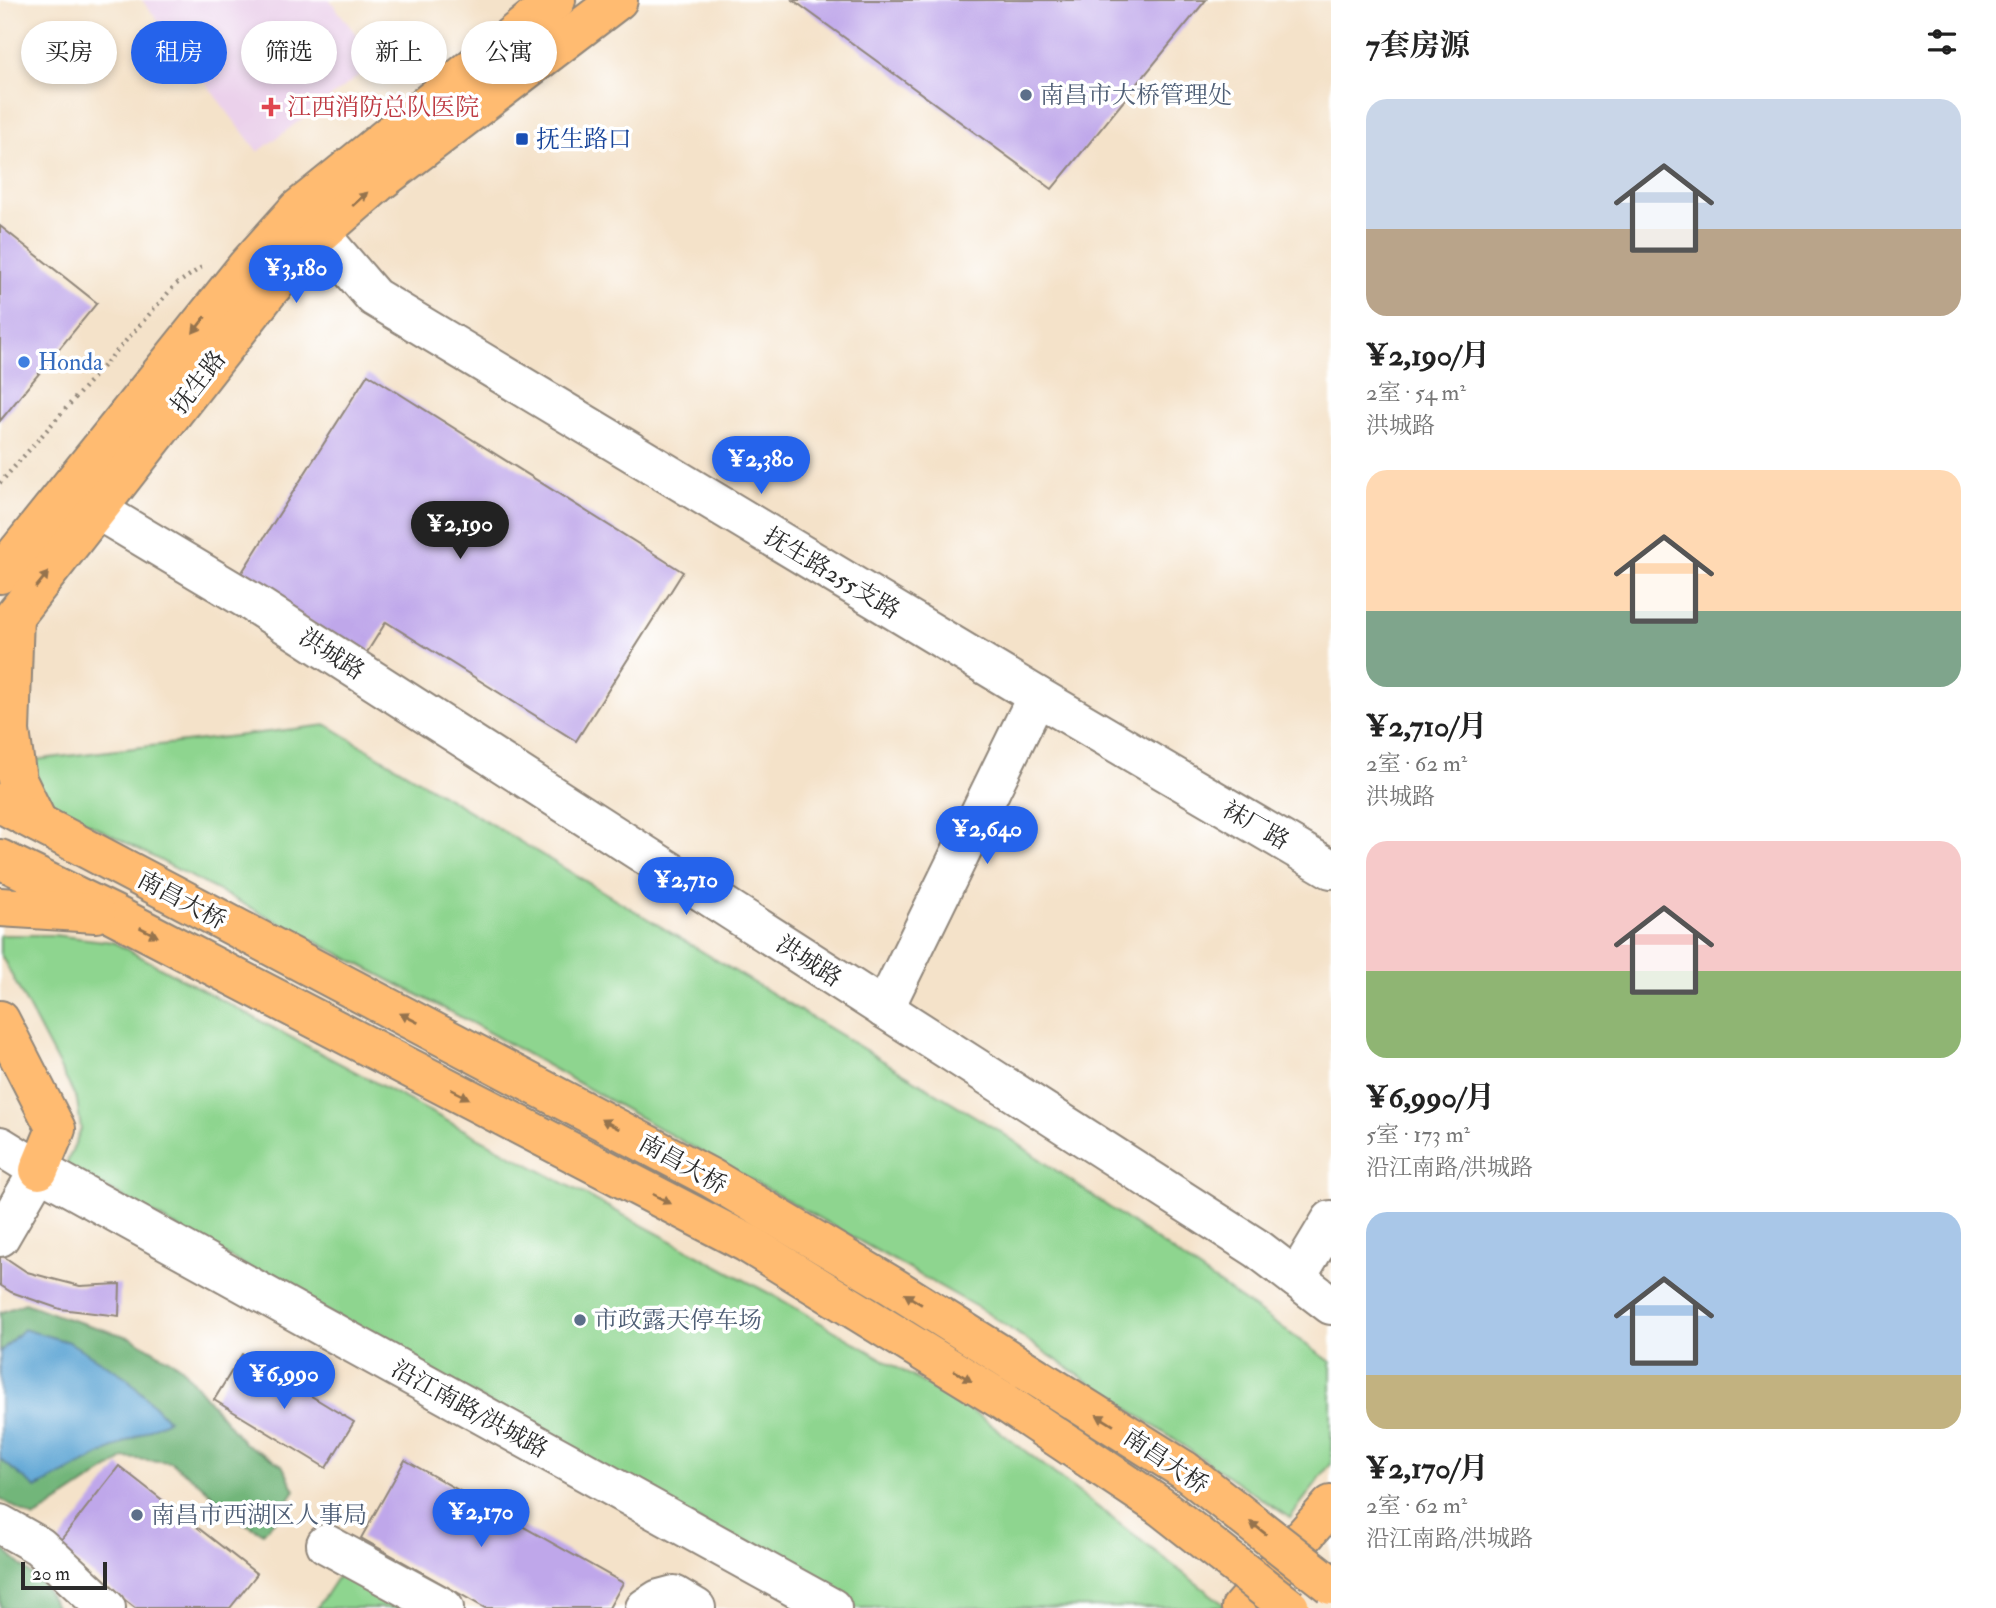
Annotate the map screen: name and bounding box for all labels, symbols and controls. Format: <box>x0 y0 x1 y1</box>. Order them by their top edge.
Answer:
chip: 买房 <box>21 21 117 84</box>
chip: 租房 <box>131 21 227 84</box>
chip: 筛选 <box>241 21 337 84</box>
chip: 新上 <box>351 21 447 84</box>
chip: 公寓 <box>461 21 557 84</box>
icon: filters <box>1923 23 1961 61</box>
text: 7套房源 <box>1366 27 1470 64</box>
place label: 南昌市大桥管理处 <box>1040 80 1232 111</box>
marker: 南昌市大桥管理处 <box>1018 87 1034 103</box>
place label: 江西消防总队医院 <box>287 92 479 123</box>
marker: 江西消防总队医院 <box>261 97 281 117</box>
place label: 抚生路口 <box>536 124 632 155</box>
marker: 抚生路口 <box>514 131 530 147</box>
icon: home <box>1601 145 1727 271</box>
one-way arrow <box>351 191 369 207</box>
pin: ¥3,180 <box>239 246 353 305</box>
text: ¥3,180 <box>265 253 327 282</box>
one-way arrow <box>192 316 207 334</box>
text: ¥2,190/月 <box>1366 337 1490 374</box>
street label: 抚生路 <box>164 344 233 420</box>
place label: Honda <box>38 347 104 378</box>
marker: Honda <box>16 354 32 370</box>
text: 2室 · 54 m² <box>1366 378 1466 407</box>
text: 洪城路 <box>1366 411 1435 440</box>
pin: ¥2,380 <box>704 436 818 496</box>
text: ¥2,380 <box>728 444 794 473</box>
pin: ¥2,190 <box>403 502 517 561</box>
text: ¥2,190 <box>427 509 493 538</box>
icon: home <box>1601 516 1727 642</box>
street label: 抚生路255支路 <box>758 521 905 626</box>
one-way arrow <box>35 572 50 590</box>
street label: 洪城路 <box>293 622 370 687</box>
text: ¥2,710/月 <box>1366 708 1487 745</box>
text: 2室 · 62 m² <box>1366 749 1467 778</box>
text: 洪城路 <box>1366 782 1435 811</box>
street label: 袜厂路 <box>1217 794 1295 857</box>
pin: ¥2,640 <box>930 806 1044 866</box>
text: ¥2,640 <box>952 814 1022 843</box>
pin: ¥2,710 <box>629 858 743 917</box>
street label: 南昌大桥 <box>132 864 231 937</box>
text: ¥2,710 <box>654 865 718 894</box>
icon: home <box>1601 887 1727 1013</box>
one-way arrow <box>139 927 159 938</box>
street label: 洪城路 <box>770 929 847 994</box>
one-way arrow <box>399 1012 419 1024</box>
text: ¥6,990/月 <box>1366 1079 1495 1116</box>
one-way arrow <box>450 1088 470 1099</box>
one-way arrow <box>600 1118 620 1130</box>
text: 5室 · 173 m² <box>1366 1120 1470 1149</box>
street label: 南昌大桥 <box>633 1128 732 1201</box>
text: 沿江南路/洪城路 <box>1366 1153 1533 1182</box>
one-way arrow <box>652 1192 672 1204</box>
icon: home <box>1601 1258 1727 1384</box>
one-way arrow <box>903 1292 923 1305</box>
place label: 市政露天停车场 <box>594 1305 762 1336</box>
marker: 市政露天停车场 <box>572 1312 588 1328</box>
pin: ¥6,990 <box>227 1352 341 1411</box>
street label: 沿江南路/洪城路 <box>386 1354 553 1465</box>
text: ¥6,990 <box>249 1359 319 1388</box>
one-way arrow <box>954 1370 973 1383</box>
one-way arrow <box>1096 1414 1115 1427</box>
street label: 南昌大桥 <box>1117 1422 1214 1501</box>
text: ¥2,170/月 <box>1366 1450 1488 1487</box>
pin: ¥2,170 <box>424 1490 538 1549</box>
text: 2室 · 62 m² <box>1366 1491 1467 1520</box>
text: ¥2,170 <box>449 1497 513 1526</box>
place label: 南昌市西湖区人事局 <box>151 1500 367 1531</box>
marker: 南昌市西湖区人事局 <box>129 1507 145 1523</box>
one-way arrow <box>1249 1521 1267 1535</box>
text: 沿江南路/洪城路 <box>1366 1524 1533 1553</box>
scale bar <box>21 1559 107 1591</box>
text: 20 m <box>32 1562 70 1586</box>

